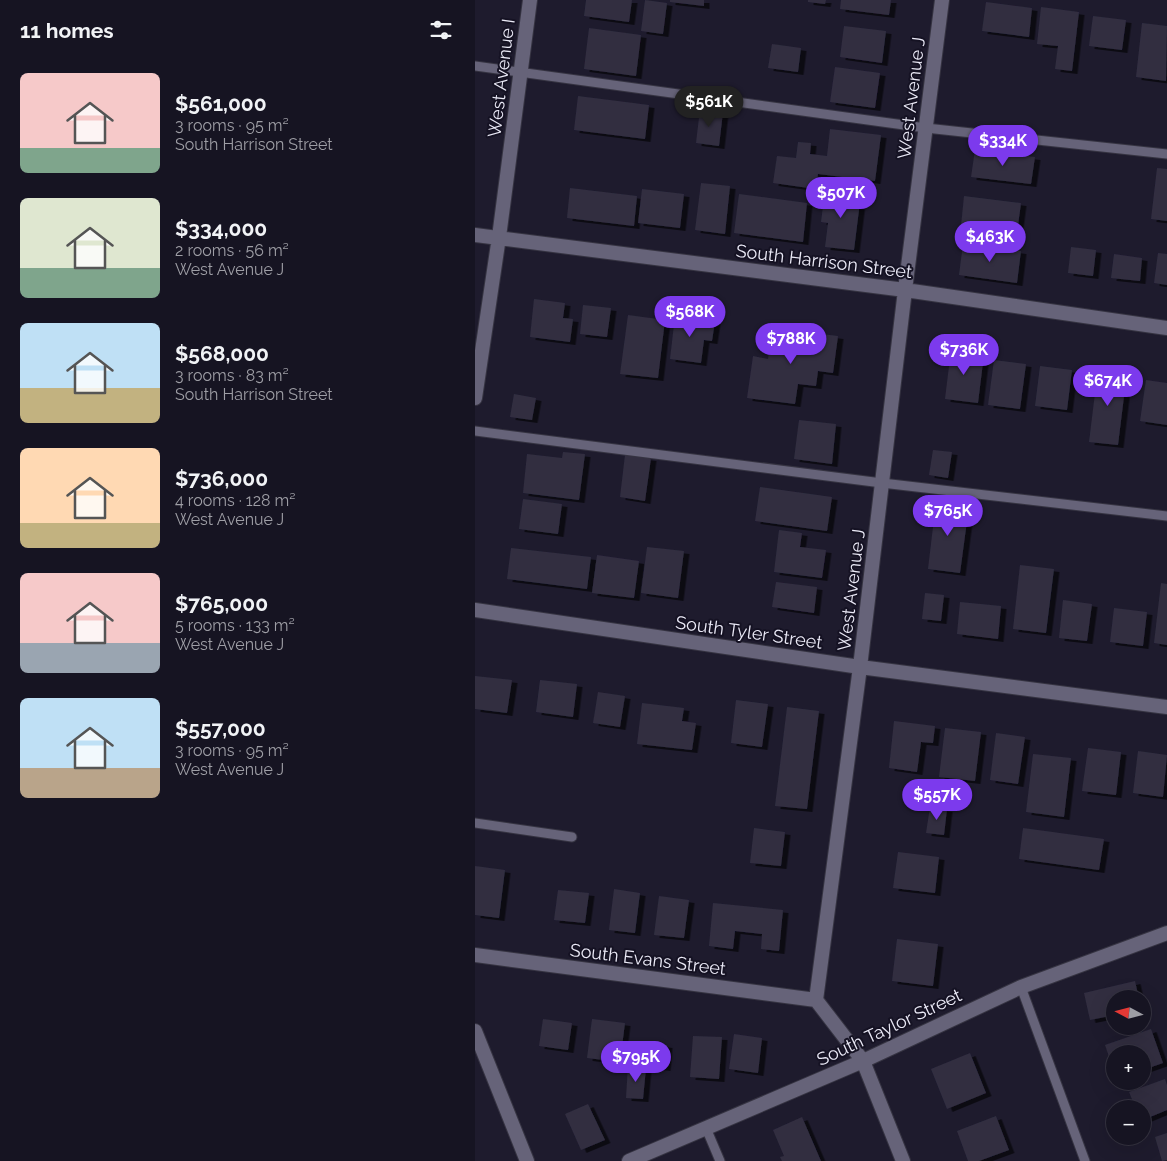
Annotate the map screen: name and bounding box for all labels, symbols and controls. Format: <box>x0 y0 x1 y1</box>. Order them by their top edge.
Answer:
icon: filters <box>427 16 455 44</box>
text: 11 homes <box>20 18 114 43</box>
street label: West Avenue I <box>483 18 519 138</box>
street label: West Avenue J <box>893 36 929 160</box>
pin: $561K <box>674 86 744 128</box>
text: $561,000 <box>175 91 267 116</box>
text: $561K <box>685 92 733 111</box>
icon: home <box>60 93 120 153</box>
text: 3 rooms · 95 m² <box>175 116 289 135</box>
pin: $334K <box>968 124 1038 167</box>
text: $334K <box>979 131 1027 150</box>
text: South Harrison Street <box>175 135 333 154</box>
pin: $507K <box>806 176 876 219</box>
text: $507K <box>817 183 865 202</box>
text: $334,000 <box>175 216 267 241</box>
icon: home <box>60 218 120 278</box>
pin: $463K <box>955 220 1025 263</box>
text: $463K <box>966 227 1014 246</box>
street label: South Harrison Street <box>735 240 913 282</box>
text: 2 rooms · 56 m² <box>175 241 289 260</box>
text: West Avenue J <box>175 260 284 279</box>
pin: $568K <box>655 296 725 338</box>
text: $568K <box>665 302 715 321</box>
pin: $788K <box>756 322 826 365</box>
text: $788K <box>766 329 816 348</box>
pin: $736K <box>929 334 999 376</box>
text: $736K <box>940 340 988 359</box>
text: $568,000 <box>175 341 269 366</box>
icon: home <box>60 343 120 403</box>
pin: $674K <box>1073 364 1143 407</box>
text: 3 rooms · 83 m² <box>175 366 289 385</box>
text: $674K <box>1084 371 1132 390</box>
text: South Harrison Street <box>175 385 333 404</box>
text: $736,000 <box>175 466 268 491</box>
icon: home <box>60 468 120 528</box>
text: 4 rooms · 128 m² <box>175 491 296 510</box>
pin: $765K <box>913 494 983 537</box>
text: $765K <box>924 501 972 520</box>
text: West Avenue J <box>175 510 284 529</box>
street label: West Avenue J <box>833 528 869 652</box>
text: $765,000 <box>175 591 268 616</box>
icon: home <box>60 593 120 653</box>
street label: South Tyler Street <box>674 611 824 653</box>
text: 5 rooms · 133 m² <box>175 616 295 635</box>
text: West Avenue J <box>175 635 284 654</box>
text: $557,000 <box>175 716 266 741</box>
icon: home <box>60 718 120 778</box>
text: 3 rooms · 95 m² <box>175 741 289 760</box>
text: West Avenue J <box>175 760 284 779</box>
pin: $557K <box>902 778 972 821</box>
text: $557K <box>913 785 961 804</box>
street label: South Evans Street <box>569 939 727 979</box>
street label: South Taylor Street <box>813 984 965 1070</box>
north arrow <box>1106 990 1151 1035</box>
map controls <box>1106 990 1151 1145</box>
pin: $795K <box>601 1040 671 1083</box>
button: + <box>1106 1045 1151 1090</box>
text: $795K <box>612 1047 660 1066</box>
button: − <box>1106 1100 1151 1145</box>

